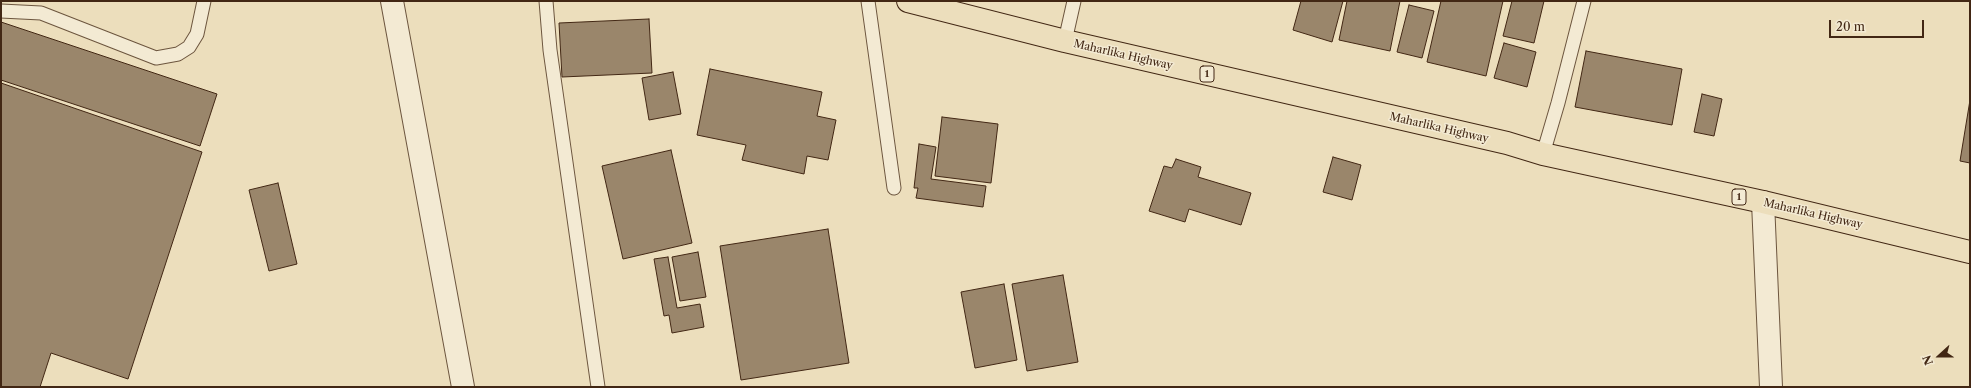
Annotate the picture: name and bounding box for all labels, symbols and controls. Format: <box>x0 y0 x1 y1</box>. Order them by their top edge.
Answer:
scale bar <box>1831 12 1926 38</box>
text: 20 m <box>1836 19 1865 34</box>
street label: Maharlika Highway <box>1072 37 1174 73</box>
road number: 1 <box>1200 66 1214 82</box>
street label: Maharlika Highway <box>1388 110 1490 146</box>
road number: 1 <box>1732 189 1746 205</box>
street label: Maharlika Highway <box>1762 196 1864 232</box>
north arrow <box>1919 336 1959 376</box>
text: N <box>1920 353 1936 367</box>

